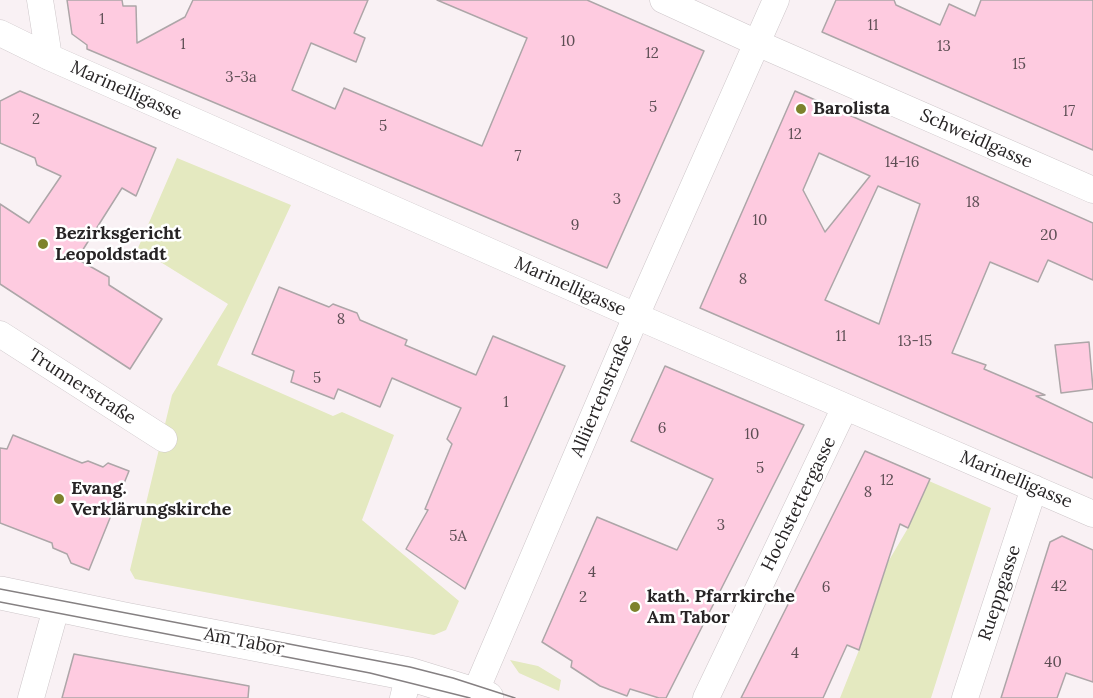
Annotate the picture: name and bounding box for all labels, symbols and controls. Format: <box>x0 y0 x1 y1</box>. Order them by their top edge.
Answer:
house number: 1 <box>99 11 105 29</box>
house number: 11 <box>868 17 878 35</box>
house number: 10 <box>561 33 575 51</box>
house number: 1 <box>180 36 186 54</box>
house number: 13 <box>937 38 951 56</box>
house number: 12 <box>645 45 659 63</box>
house number: 15 <box>1012 56 1026 74</box>
street label: Marinelligasse <box>67 57 185 125</box>
house number: 3-3a <box>225 69 257 87</box>
place label: Barolista <box>813 98 890 120</box>
house number: 5 <box>649 99 657 117</box>
marker: Barolista <box>794 102 808 116</box>
house number: 17 <box>1063 103 1075 121</box>
street label: Schweidlgasse <box>916 105 1036 173</box>
house number: 2 <box>32 111 40 129</box>
house number: 5 <box>379 118 387 136</box>
house number: 12 <box>788 126 802 144</box>
house number: 7 <box>515 148 521 166</box>
house number: 14-16 <box>885 154 919 172</box>
house number: 3 <box>613 191 621 209</box>
house number: 18 <box>966 194 980 212</box>
house number: 10 <box>753 212 767 230</box>
house number: 9 <box>571 217 579 235</box>
place label: Bezirksgericht Leopoldstadt <box>55 223 182 266</box>
house number: 20 <box>1040 227 1058 245</box>
marker: Bezirksgericht Leopoldstadt <box>36 237 50 251</box>
street label: Marinelligasse <box>511 253 629 321</box>
house number: 8 <box>739 271 747 289</box>
house number: 8 <box>337 311 345 329</box>
house number: 11 <box>836 328 846 346</box>
street label: Alliiertenstraße <box>567 332 637 460</box>
house number: 13-15 <box>898 333 932 351</box>
street label: Trunnerstraße <box>24 344 140 430</box>
house number: 5 <box>313 370 321 388</box>
house number: 1 <box>503 394 509 412</box>
house number: 6 <box>658 420 666 438</box>
house number: 10 <box>745 426 759 444</box>
street label: Hochstettergasse <box>757 433 841 575</box>
street label: Marinelligasse <box>957 447 1075 513</box>
house number: 5 <box>756 460 764 478</box>
house number: 12 <box>880 472 894 490</box>
place label: Evang. Verklärungskirche <box>71 478 231 520</box>
house number: 8 <box>864 484 872 502</box>
marker: Evang. Verklärungskirche <box>52 492 66 506</box>
house number: 3 <box>717 517 725 535</box>
house number: 5A <box>449 528 467 546</box>
street label: Rueppgasse <box>974 543 1026 643</box>
house number: 4 <box>588 564 596 582</box>
house number: 42 <box>1051 578 1067 596</box>
house number: 6 <box>822 579 830 597</box>
place label: kath. Pfarrkirche Am Tabor <box>647 586 795 628</box>
house number: 2 <box>579 589 587 607</box>
marker: kath. Pfarrkirche Am Tabor <box>628 600 642 614</box>
street label: Am Tabor <box>202 624 286 660</box>
house number: 4 <box>791 645 799 663</box>
house number: 40 <box>1044 654 1062 672</box>

